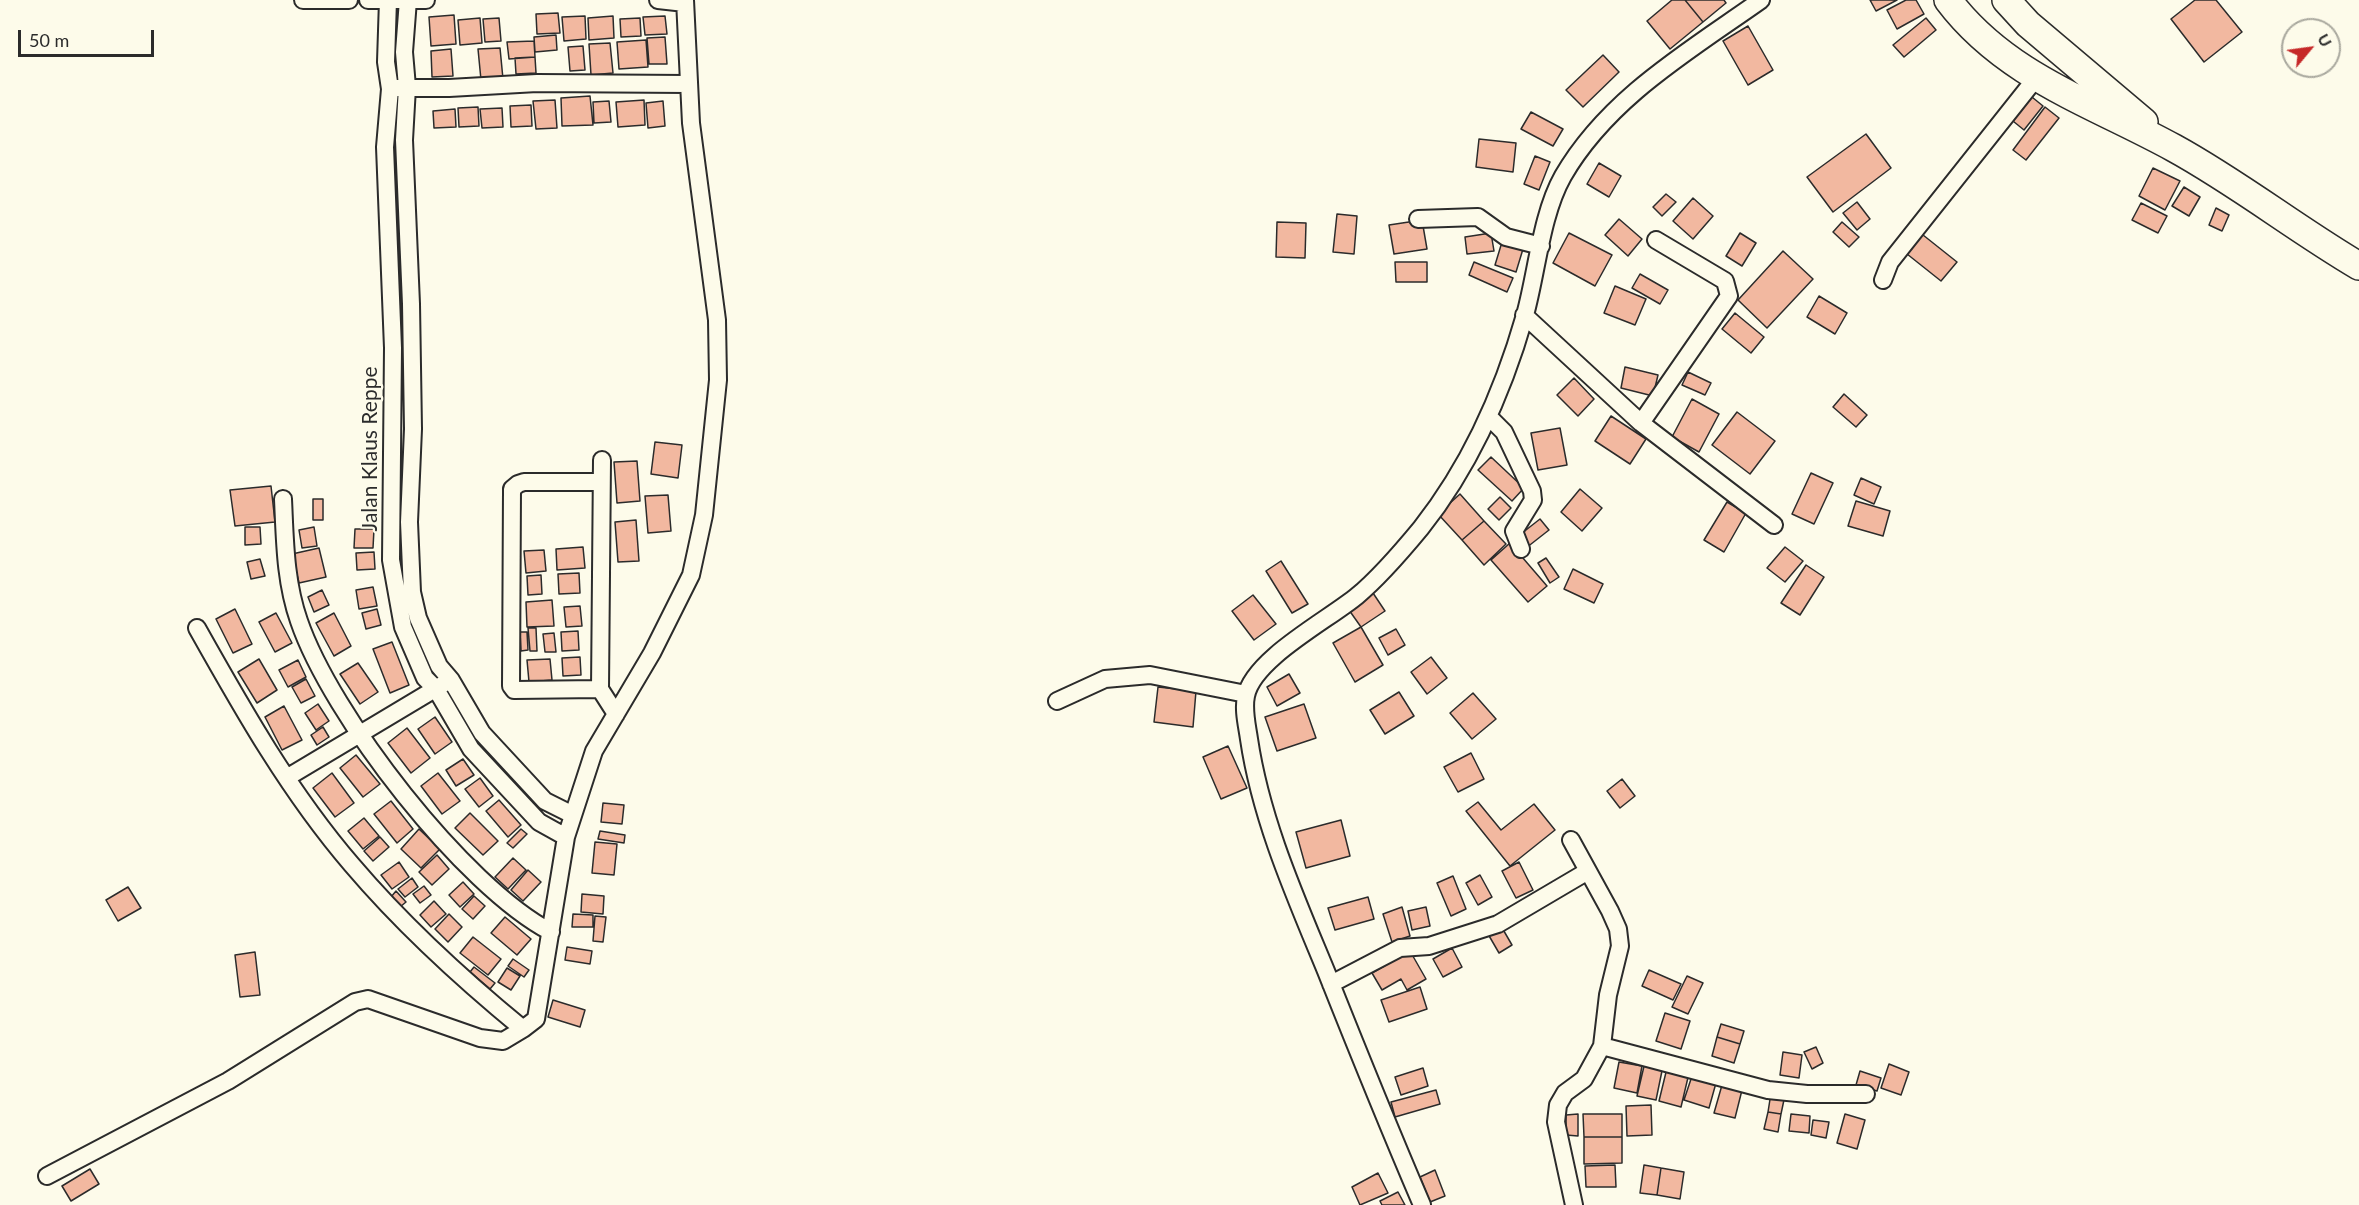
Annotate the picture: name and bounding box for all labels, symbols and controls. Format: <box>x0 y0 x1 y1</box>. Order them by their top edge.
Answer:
scale bar <box>21 18 158 56</box>
north arrow <box>2281 18 2341 78</box>
text: 50 m <box>29 29 69 51</box>
text: U <box>2314 30 2337 50</box>
street label: Jalan Klaus Reppe <box>357 366 383 532</box>

